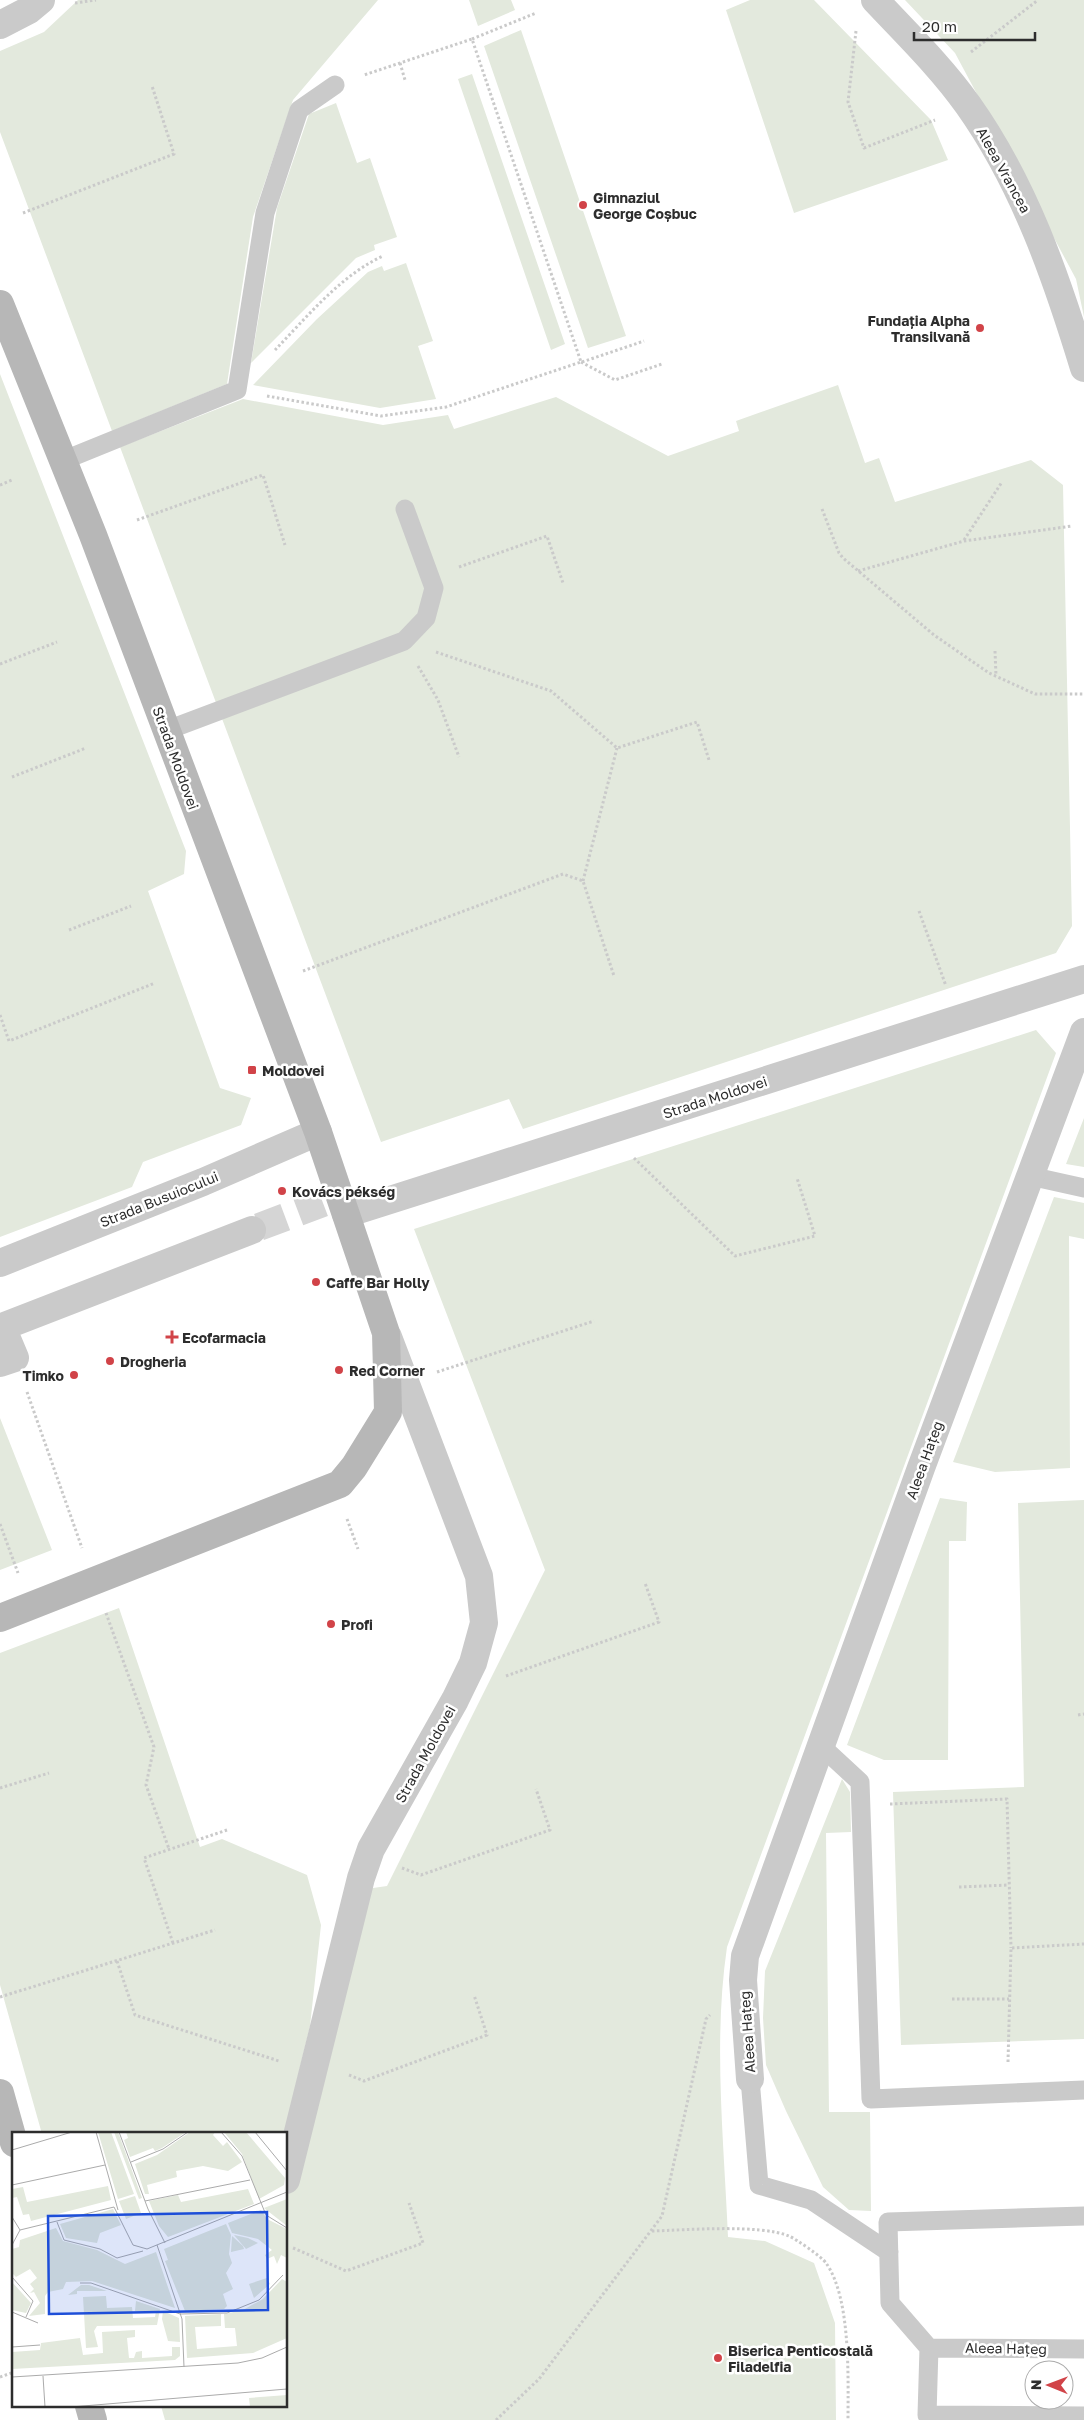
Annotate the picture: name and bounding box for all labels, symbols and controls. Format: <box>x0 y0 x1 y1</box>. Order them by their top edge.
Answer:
scale bar <box>914 10 1035 42</box>
text: 20 m <box>922 17 957 35</box>
street label: Aleea Vrancea <box>973 124 1035 216</box>
place label: Gimnaziul George Coșbuc <box>593 189 697 222</box>
marker: Gimnaziul George Coșbuc <box>577 199 589 211</box>
place label: Fundația Alpha Transilvană <box>867 312 970 345</box>
marker: Fundația Alpha Transilvană <box>974 322 986 334</box>
street label: Strada Moldovei <box>149 704 203 812</box>
place label: Moldovei <box>262 1062 325 1079</box>
marker: Moldovei <box>246 1064 258 1076</box>
street label: Strada Moldovei <box>661 1072 769 1122</box>
street label: Strada Busuiocului <box>97 1167 221 1231</box>
place label: Kovács pékség <box>292 1183 395 1200</box>
marker: Kovács pékség <box>276 1185 288 1197</box>
place label: Caffe Bar Holly <box>326 1274 430 1291</box>
marker: Caffe Bar Holly <box>310 1276 322 1288</box>
place label: Ecofarmacia <box>182 1329 266 1346</box>
marker: Ecofarmacia <box>166 1331 178 1343</box>
place label: Drogheria <box>120 1353 186 1370</box>
marker: Drogheria <box>104 1355 116 1367</box>
place label: Red Corner <box>349 1362 425 1379</box>
marker: Red Corner <box>333 1364 345 1376</box>
place label: Timko <box>23 1367 64 1384</box>
marker: Timko <box>68 1369 80 1381</box>
street label: Aleea Hațeg <box>902 1419 946 1501</box>
place label: Profi <box>341 1616 373 1633</box>
marker: Profi <box>325 1618 337 1630</box>
street label: Strada Moldovei <box>391 1702 459 1806</box>
street label: Aleea Hațeg <box>736 1991 758 2073</box>
inset map <box>12 2132 288 2408</box>
street label: Aleea Hațeg <box>965 2339 1047 2357</box>
place label: Biserica Penticostală Filadelfia <box>728 2342 873 2375</box>
marker: Biserica Penticostală Filadelfia <box>712 2352 724 2364</box>
north arrow <box>1024 2360 1074 2410</box>
text: N <box>1027 2379 1044 2390</box>

